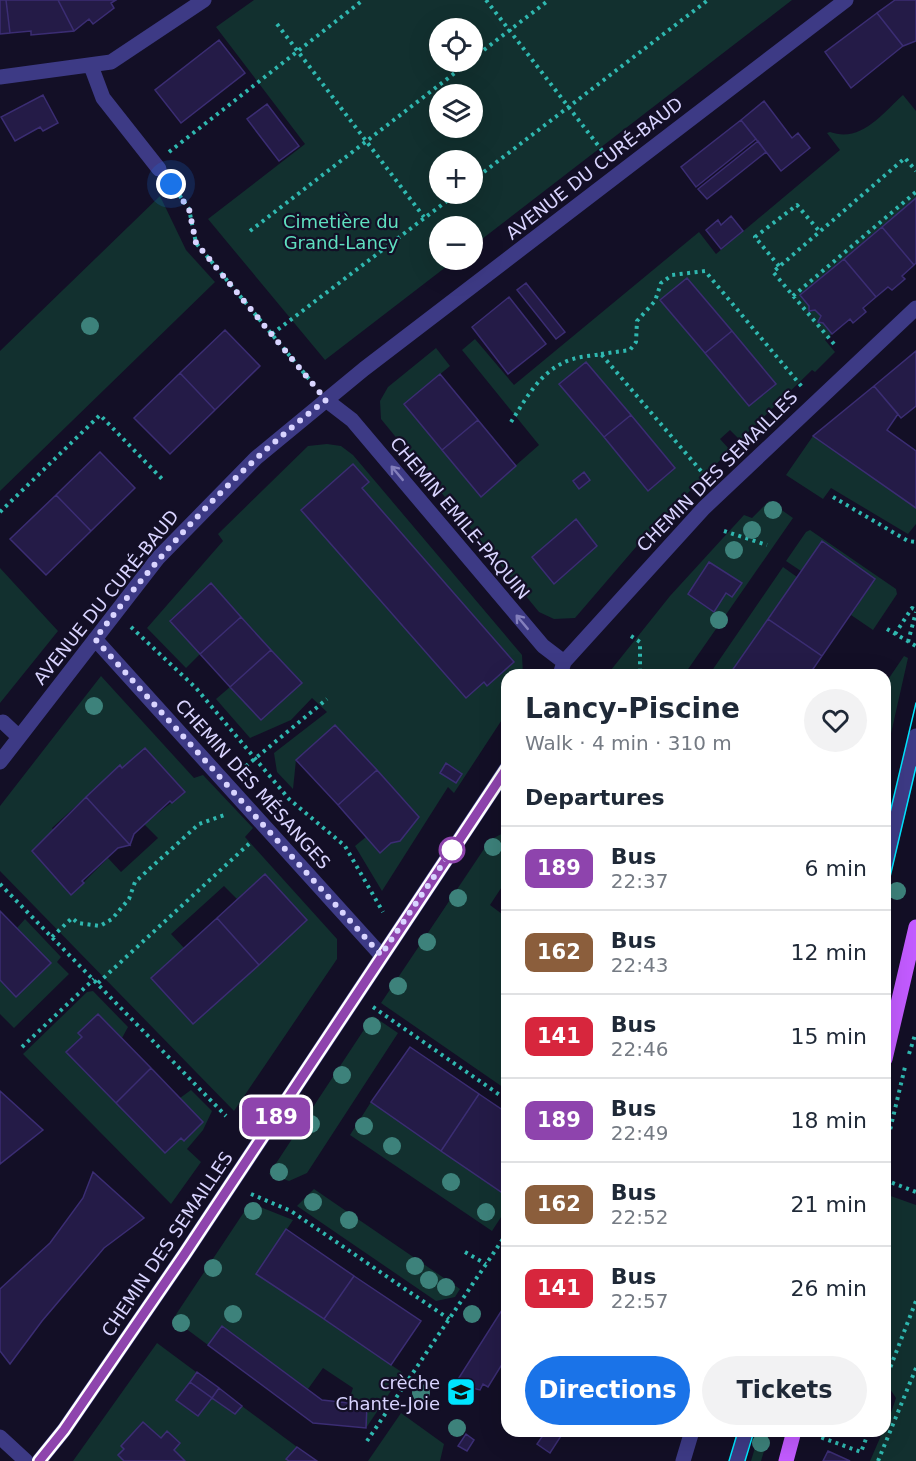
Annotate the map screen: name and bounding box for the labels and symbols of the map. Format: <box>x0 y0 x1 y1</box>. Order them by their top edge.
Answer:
street label: AVENUE DU CURÉ-BAUD <box>501 92 687 244</box>
your location <box>156 169 186 199</box>
park label: Cimetière du Grand-Lancy <box>283 211 399 253</box>
street label: CHEMIN DES SEMAILLES <box>632 386 802 556</box>
street label: CHEMIN EMILE-PAQUIN <box>386 433 534 603</box>
one-way arrow <box>390 465 403 481</box>
street label: AVENUE DU CURÉ-BAUD <box>29 505 183 689</box>
one-way arrow <box>516 614 529 630</box>
street label: CHEMIN DES MÉSANGES <box>171 695 335 873</box>
unlabelled marker <box>439 837 465 863</box>
line badge: 189 <box>242 1098 310 1136</box>
street label: CHEMIN DES SEMAILLES <box>97 1147 237 1341</box>
place label: crèche Chante-Joie <box>336 1372 440 1414</box>
school or university icon: crèche Chante-Joie <box>445 1376 477 1408</box>

